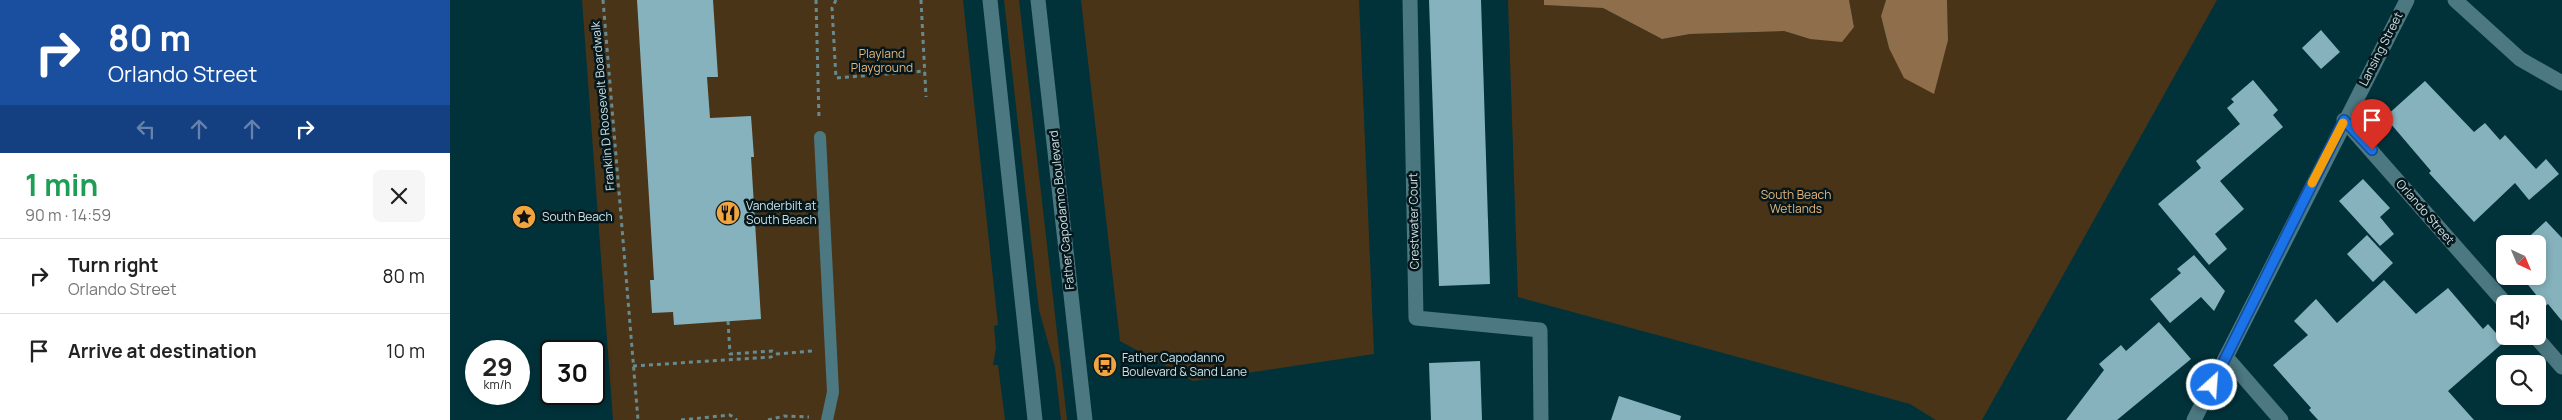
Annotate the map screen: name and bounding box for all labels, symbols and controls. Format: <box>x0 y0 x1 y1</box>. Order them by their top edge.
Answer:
street label: Lansing Street <box>2355 9 2407 89</box>
text: 80 m <box>108 14 191 62</box>
icon: right <box>25 20 90 85</box>
street label: Franklin D Roosevelt Boardwalk <box>587 20 618 191</box>
park label: Playland Playground <box>851 45 913 76</box>
text: Orlando Street <box>108 59 257 89</box>
pin <box>2351 99 2393 150</box>
icon: arrive <box>2358 106 2386 134</box>
icon: left <box>132 115 160 143</box>
icon: ahead <box>185 115 213 143</box>
icon: ahead <box>238 115 266 143</box>
icon: right <box>291 115 319 143</box>
street label: Father Capodanno Boulevard <box>1045 130 1078 290</box>
text: 1 min <box>25 164 98 205</box>
button: close <box>373 170 425 222</box>
street label: Crestwater Court <box>1404 172 1423 269</box>
street label: Orlando Street <box>2392 175 2459 248</box>
park label: South Beach Wetlands <box>1761 186 1831 217</box>
place label: Vanderbilt at South Beach <box>746 197 817 228</box>
restaurant icon: Vanderbilt at South Beach <box>715 200 741 226</box>
text: 90 m · 14:59 <box>25 204 111 226</box>
place icon: South Beach <box>511 204 537 230</box>
place label: South Beach <box>542 208 613 225</box>
north arrow <box>2496 235 2546 285</box>
map controls <box>2496 235 2546 405</box>
text: Turn right <box>68 252 158 278</box>
icon: right <box>25 262 53 290</box>
text: 80 m <box>382 263 425 289</box>
text: Orlando Street <box>68 278 177 300</box>
button: sound <box>2496 295 2546 345</box>
icon: arrive <box>25 337 53 365</box>
text: Arrive at destination <box>68 338 257 364</box>
text: 10 m <box>386 338 425 364</box>
speed limit sign: 30 <box>540 340 605 405</box>
text: 29 <box>482 349 513 384</box>
place label: Father Capodanno Boulevard & Sand Lane <box>1122 349 1247 380</box>
bus stop icon: Father Capodanno Boulevard & Sand Lane <box>1092 352 1118 378</box>
button: search <box>2496 355 2546 405</box>
position arrow <box>2185 358 2237 410</box>
text: km/h <box>484 376 511 393</box>

